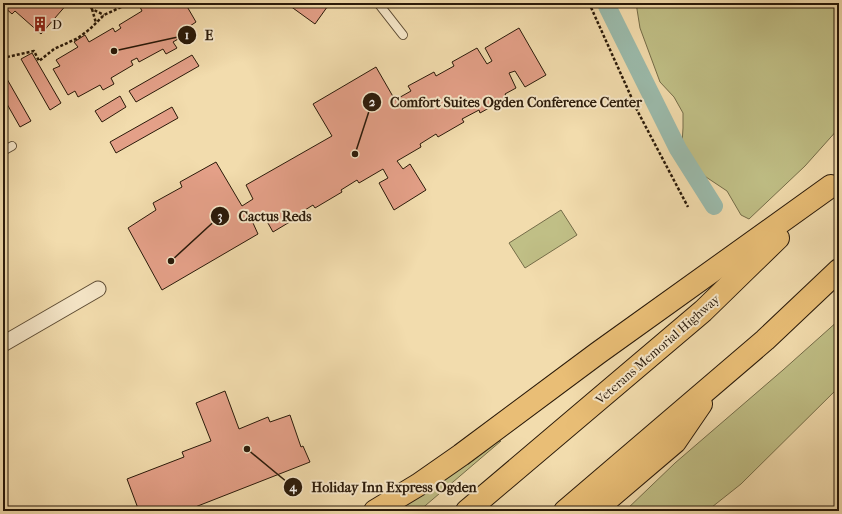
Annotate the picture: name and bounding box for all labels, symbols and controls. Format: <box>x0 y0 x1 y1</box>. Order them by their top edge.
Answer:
building icon: D <box>31 15 49 33</box>
place label: D <box>52 17 62 32</box>
callout: E <box>177 22 221 48</box>
text: E <box>205 27 214 44</box>
text: 1 <box>185 28 189 42</box>
callout: Comfort Suites Ogden Conference Center <box>362 89 650 115</box>
text: Comfort Suites Ogden Conference Center <box>390 94 643 111</box>
text: 2 <box>369 95 376 109</box>
callout: Cactus Reds <box>210 203 319 229</box>
text: Cactus Reds <box>239 208 312 225</box>
text: 3 <box>218 209 223 224</box>
street label: Veterans Memorial Highway <box>592 291 723 408</box>
callout: Holiday Inn Express Ogden <box>283 474 485 500</box>
text: Holiday Inn Express Ogden <box>311 479 478 496</box>
text: 4 <box>288 480 297 495</box>

